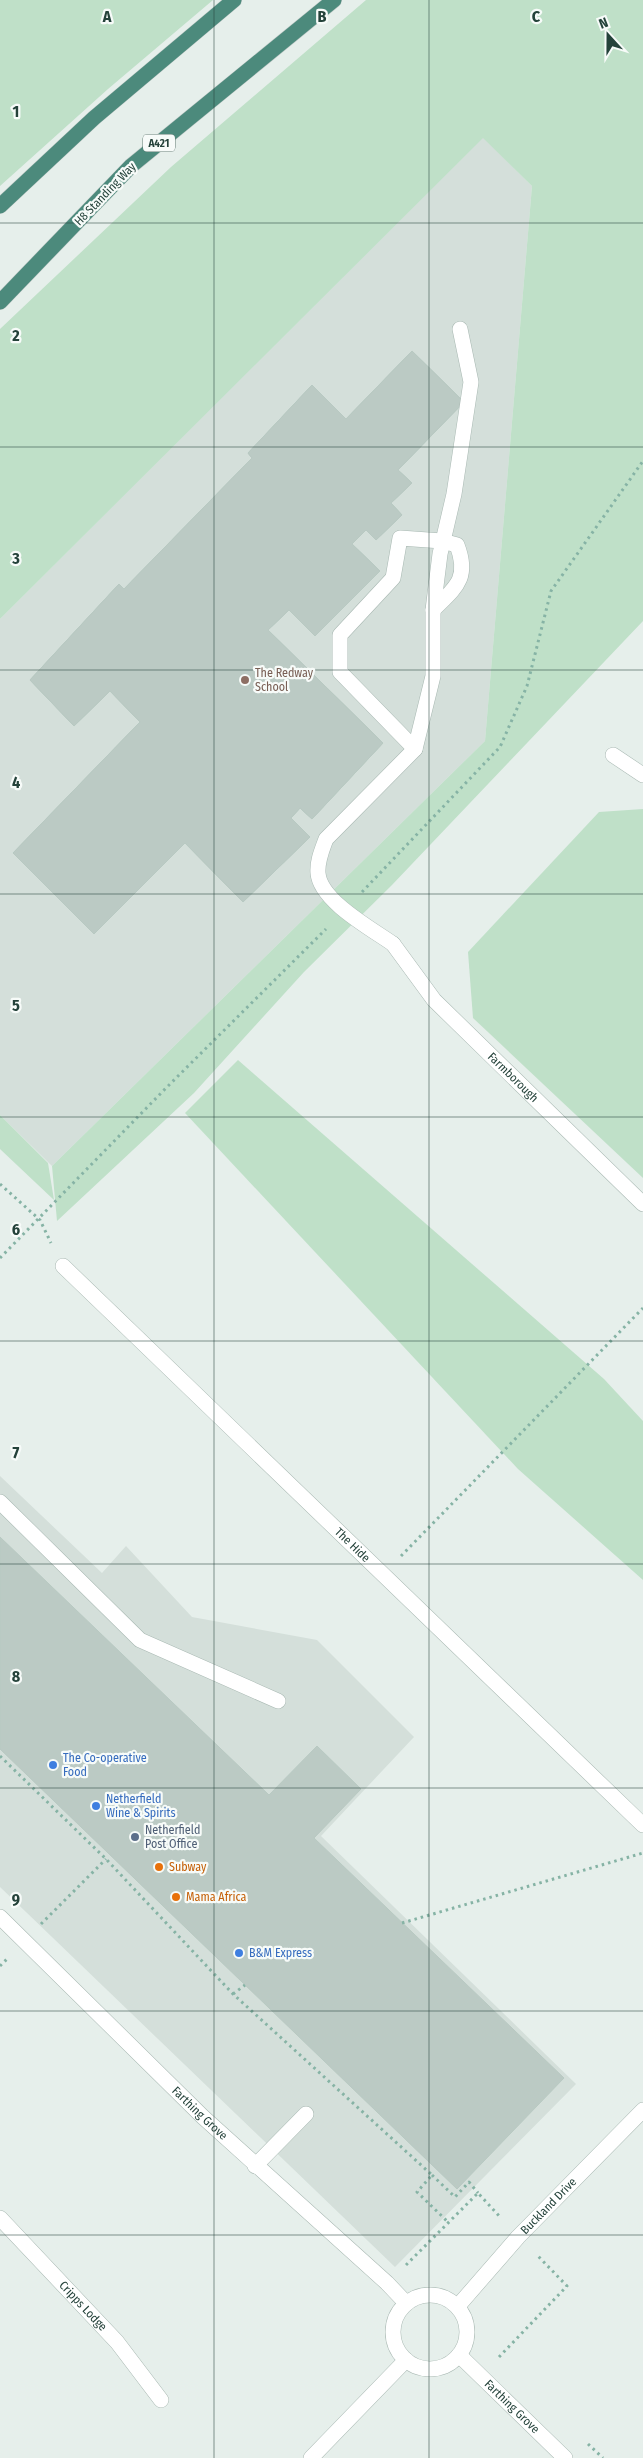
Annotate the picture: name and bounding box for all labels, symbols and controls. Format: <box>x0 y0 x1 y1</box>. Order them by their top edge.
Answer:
text: A <box>102 7 112 26</box>
text: B <box>318 7 327 26</box>
text: C <box>532 7 541 26</box>
north arrow <box>583 10 633 60</box>
text: N <box>597 14 610 33</box>
text: 1 <box>13 102 19 121</box>
road number: A421 <box>143 134 175 152</box>
street label: H8 Standing Way <box>71 159 139 228</box>
text: 2 <box>11 326 20 345</box>
text: 3 <box>11 549 20 568</box>
place label: The Redway School <box>255 666 314 694</box>
marker: The Redway School <box>239 674 251 686</box>
text: 4 <box>12 773 20 792</box>
text: 5 <box>12 996 20 1015</box>
street label: Farmborough <box>485 1050 541 1105</box>
text: 6 <box>12 1220 20 1239</box>
text: 7 <box>13 1443 20 1462</box>
street label: The Hide <box>332 1525 373 1565</box>
text: 8 <box>12 1667 21 1686</box>
place label: The Co-operative Food <box>63 1751 147 1779</box>
marker: The Co-operative Food <box>47 1759 59 1771</box>
place label: Netherfield Wine & Spirits <box>106 1792 176 1820</box>
marker: Netherfield Wine & Spirits <box>90 1800 102 1812</box>
place label: Netherfield Post Office <box>145 1823 200 1851</box>
marker: Netherfield Post Office <box>129 1831 141 1843</box>
place label: Subway <box>169 1860 207 1874</box>
marker: Subway <box>153 1861 165 1873</box>
text: 9 <box>12 1890 20 1909</box>
place label: Mama Africa <box>186 1890 247 1904</box>
marker: Mama Africa <box>170 1891 182 1903</box>
place label: B&M Express <box>249 1946 312 1960</box>
marker: B&M Express <box>233 1947 245 1959</box>
street label: Farthing Grove <box>169 2084 230 2143</box>
street label: Buckland Drive <box>518 2175 579 2237</box>
street label: Cripps Lodge <box>56 2278 110 2334</box>
street label: Farthing Grove <box>482 2377 542 2436</box>

